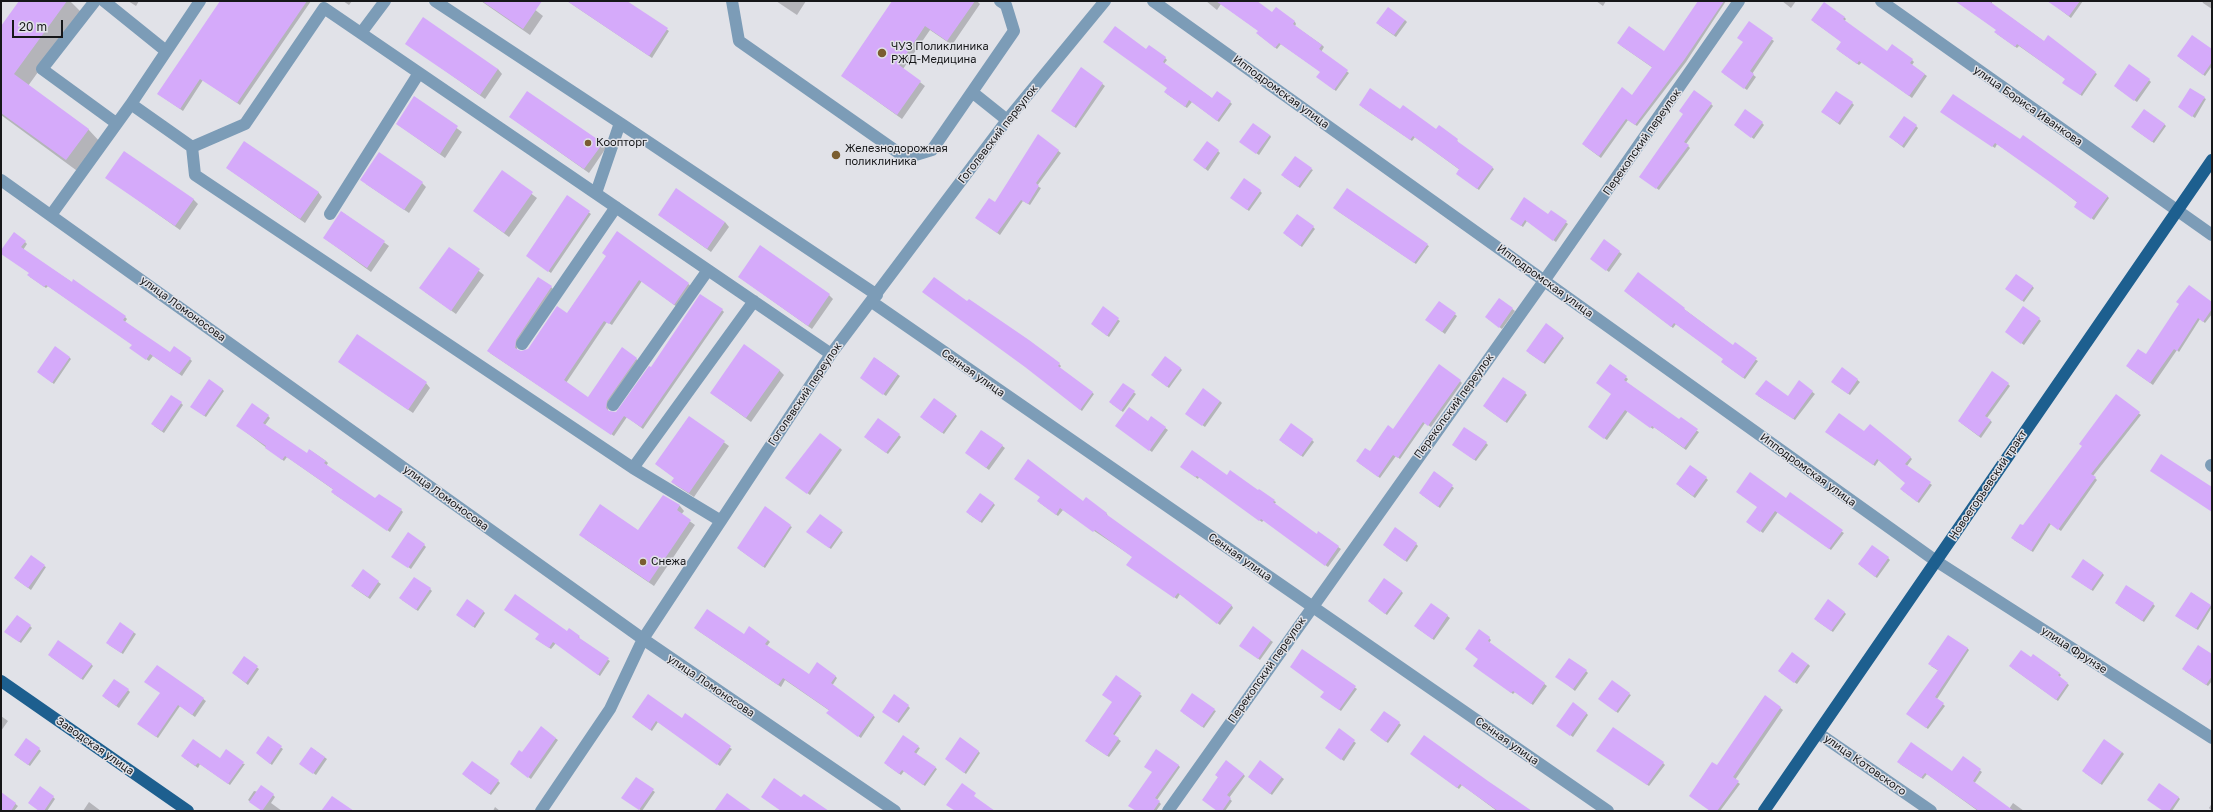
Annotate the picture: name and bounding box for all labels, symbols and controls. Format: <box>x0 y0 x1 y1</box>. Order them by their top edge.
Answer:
scale bar <box>14 12 65 38</box>
text: 20 m <box>19 19 47 34</box>
place label: ЧУЗ Поликлиника РЖД-Медицина <box>891 40 989 66</box>
marker: ЧУЗ Поликлиника РЖД-Медицина <box>876 47 888 59</box>
street label: Ипподромская улица <box>1230 53 1332 131</box>
street label: улица Бориса Иванкова <box>1971 63 2085 149</box>
street label: Гоголевский переулок <box>955 82 1041 186</box>
street label: Перекопский переулок <box>1600 86 1684 198</box>
place label: Коопторг <box>596 136 647 150</box>
marker: Коопторг <box>583 138 593 148</box>
place label: Железнодорожная поликлиника <box>845 142 948 168</box>
marker: Железнодорожная поликлиника <box>830 149 842 161</box>
street label: Ипподромская улица <box>1494 242 1596 320</box>
street label: улица Ломоносова <box>138 274 228 344</box>
street label: Гоголевский переулок <box>765 340 845 448</box>
street label: Сенная улица <box>939 346 1007 400</box>
street label: Перекопский переулок <box>1411 351 1497 461</box>
street label: Новоегорьевский тракт <box>1946 428 2030 542</box>
street label: Ипподромская улица <box>1757 431 1859 509</box>
street label: улица Ломоносова <box>401 463 491 533</box>
street label: Сенная улица <box>1206 530 1274 584</box>
place label: Снежа <box>651 555 686 569</box>
marker: Снежа <box>638 557 648 567</box>
street label: Перекопский переулок <box>1225 614 1309 726</box>
street label: улица Фрунзе <box>2039 624 2109 676</box>
street label: улица Ломоносова <box>665 652 757 720</box>
street label: Заводская улица <box>53 714 137 778</box>
street label: Сенная улица <box>1473 714 1541 768</box>
street label: улица Котовского <box>1821 732 1909 798</box>

